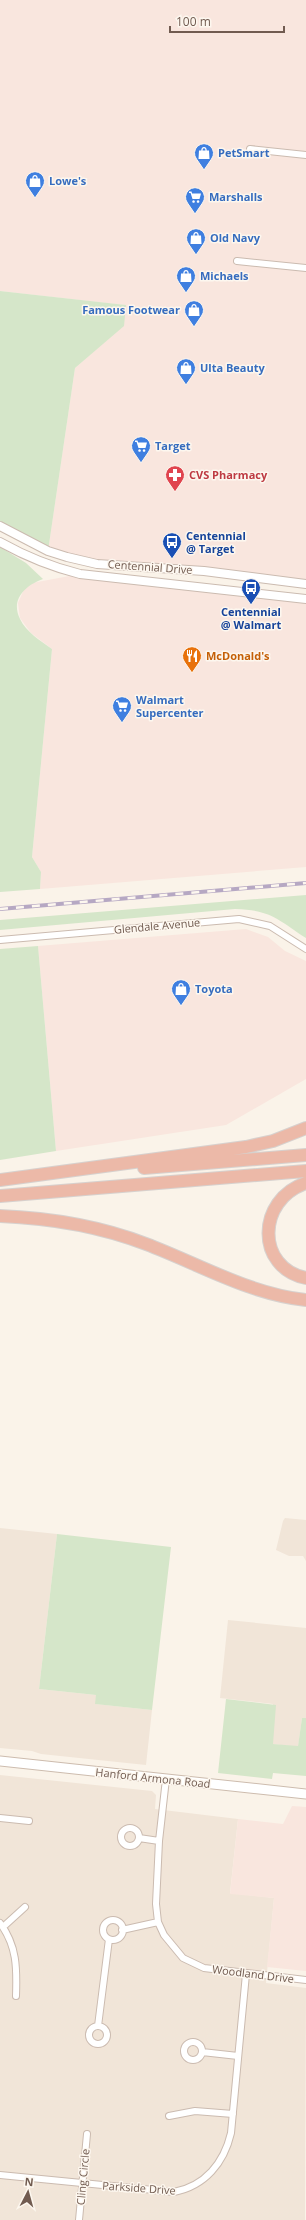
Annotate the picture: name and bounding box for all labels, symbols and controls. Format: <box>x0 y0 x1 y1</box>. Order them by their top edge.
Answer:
scale bar <box>170 8 284 34</box>
text: 100 m <box>176 13 211 30</box>
shop icon: PetSmart <box>193 142 215 170</box>
place label: PetSmart <box>218 145 270 160</box>
shop icon: Lowe's <box>24 170 46 198</box>
place label: Lowe's <box>49 173 87 188</box>
supermarket icon: Marshalls <box>184 186 206 214</box>
place label: Marshalls <box>209 189 263 204</box>
shop icon: Old Navy <box>185 227 207 255</box>
place label: Old Navy <box>210 230 261 245</box>
shop icon: Michaels <box>175 265 197 293</box>
place label: Michaels <box>200 268 249 283</box>
shop icon: Famous Footwear <box>183 299 205 327</box>
place label: Famous Footwear <box>82 302 180 317</box>
shop icon: Ulta Beauty <box>175 357 197 385</box>
place label: Ulta Beauty <box>200 360 265 375</box>
supermarket icon: Target <box>130 435 152 463</box>
place label: Target <box>155 438 191 453</box>
pharmacy icon: CVS Pharmacy <box>164 464 186 492</box>
place label: CVS Pharmacy <box>189 467 268 482</box>
place label: Centennial @ Target <box>186 528 246 556</box>
bus stop icon: Centennial @ Target <box>161 531 183 559</box>
street label: Centennial Drive <box>107 556 193 577</box>
bus stop icon: Centennial @ Walmart <box>240 577 262 605</box>
place label: Centennial @ Walmart <box>221 604 282 632</box>
restaurant icon: McDonald's <box>181 645 203 673</box>
place label: McDonald's <box>206 648 270 663</box>
place label: Walmart Supercenter <box>136 692 203 720</box>
supermarket icon: Walmart Supercenter <box>111 695 133 723</box>
street label: Glendale Avenue <box>113 914 201 937</box>
shop icon: Toyota <box>170 978 192 1006</box>
place label: Toyota <box>195 981 233 996</box>
street label: Hanford Armona Road <box>95 1764 211 1791</box>
street label: Woodland Drive <box>211 1961 295 1986</box>
street label: Cling Circle <box>73 2148 92 2206</box>
north arrow <box>8 2172 48 2212</box>
text: N <box>24 2174 34 2189</box>
street label: Parkside Drive <box>102 2177 176 2198</box>

